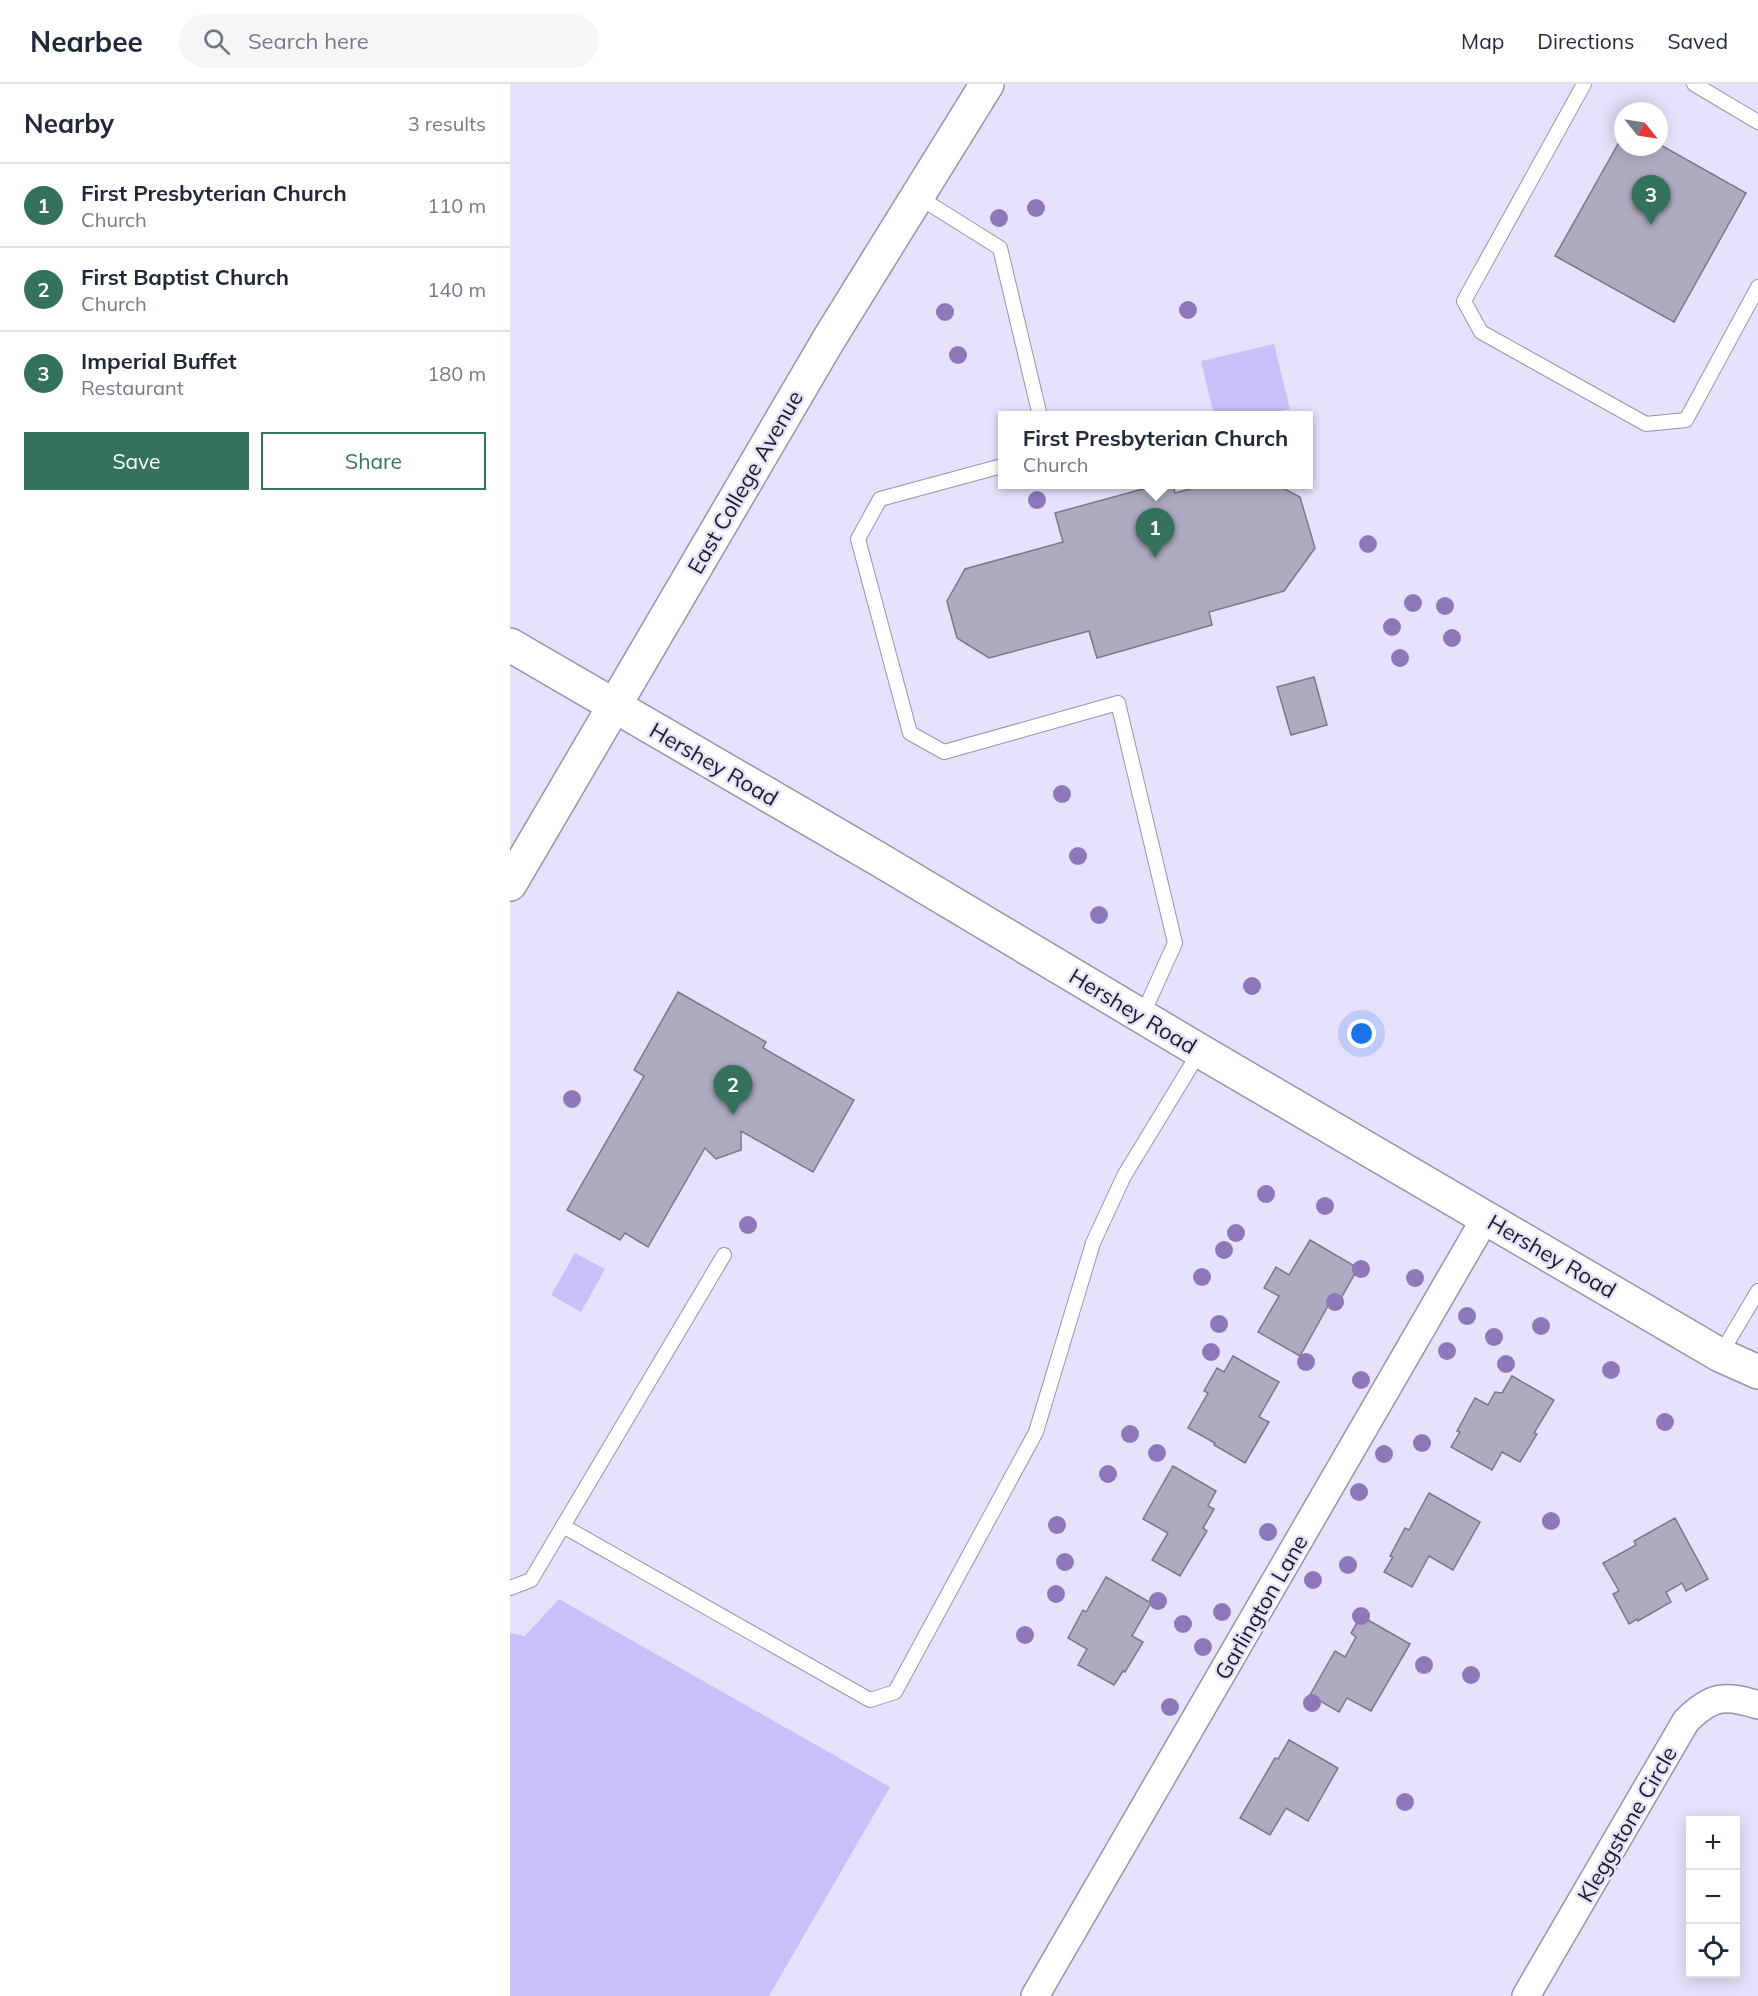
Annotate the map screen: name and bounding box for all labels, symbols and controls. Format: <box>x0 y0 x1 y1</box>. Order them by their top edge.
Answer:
search box <box>179 14 599 68</box>
text: Nearbee <box>30 24 143 59</box>
icon: search <box>200 25 233 58</box>
text: Search here <box>248 27 369 55</box>
text: Map <box>1461 28 1504 54</box>
text: Directions <box>1537 28 1634 54</box>
text: Saved <box>1667 28 1728 54</box>
north arrow <box>1614 102 1668 156</box>
text: Nearby <box>24 107 114 140</box>
text: 3 results <box>408 111 486 136</box>
pin: 3 <box>1632 176 1670 225</box>
text: First Presbyterian Church <box>81 179 347 207</box>
text: 1 <box>38 193 50 218</box>
text: 110 m <box>427 193 486 218</box>
text: Church <box>81 207 147 232</box>
text: First Baptist Church <box>81 263 289 291</box>
text: 2 <box>38 277 50 302</box>
text: 140 m <box>427 277 486 302</box>
text: Church <box>81 291 147 316</box>
text: Imperial Buffet <box>81 347 237 375</box>
text: 3 <box>38 361 50 386</box>
text: 180 m <box>427 361 486 386</box>
text: Restaurant <box>81 375 184 400</box>
street label: East College Avenue <box>681 385 809 579</box>
popup <box>998 411 1313 489</box>
text: First Presbyterian Church <box>1023 424 1288 452</box>
button: Save <box>24 432 249 490</box>
button: Share <box>261 432 486 490</box>
text: Church <box>1023 452 1088 477</box>
pin: 1 <box>1136 508 1174 558</box>
street label: Hershey Road <box>645 716 783 812</box>
street label: Hershey Road <box>1064 962 1202 1060</box>
your location <box>1347 1019 1376 1048</box>
pin: 2 <box>714 1066 752 1115</box>
street label: Hershey Road <box>1483 1208 1621 1304</box>
street label: Garlington Lane <box>1208 1530 1314 1684</box>
street label: Kleggstone Circle <box>1571 1741 1683 1907</box>
map controls <box>1686 1816 1740 1978</box>
button: + <box>1686 1816 1740 1870</box>
button: − <box>1686 1870 1740 1924</box>
button: locate <box>1686 1924 1740 1978</box>

